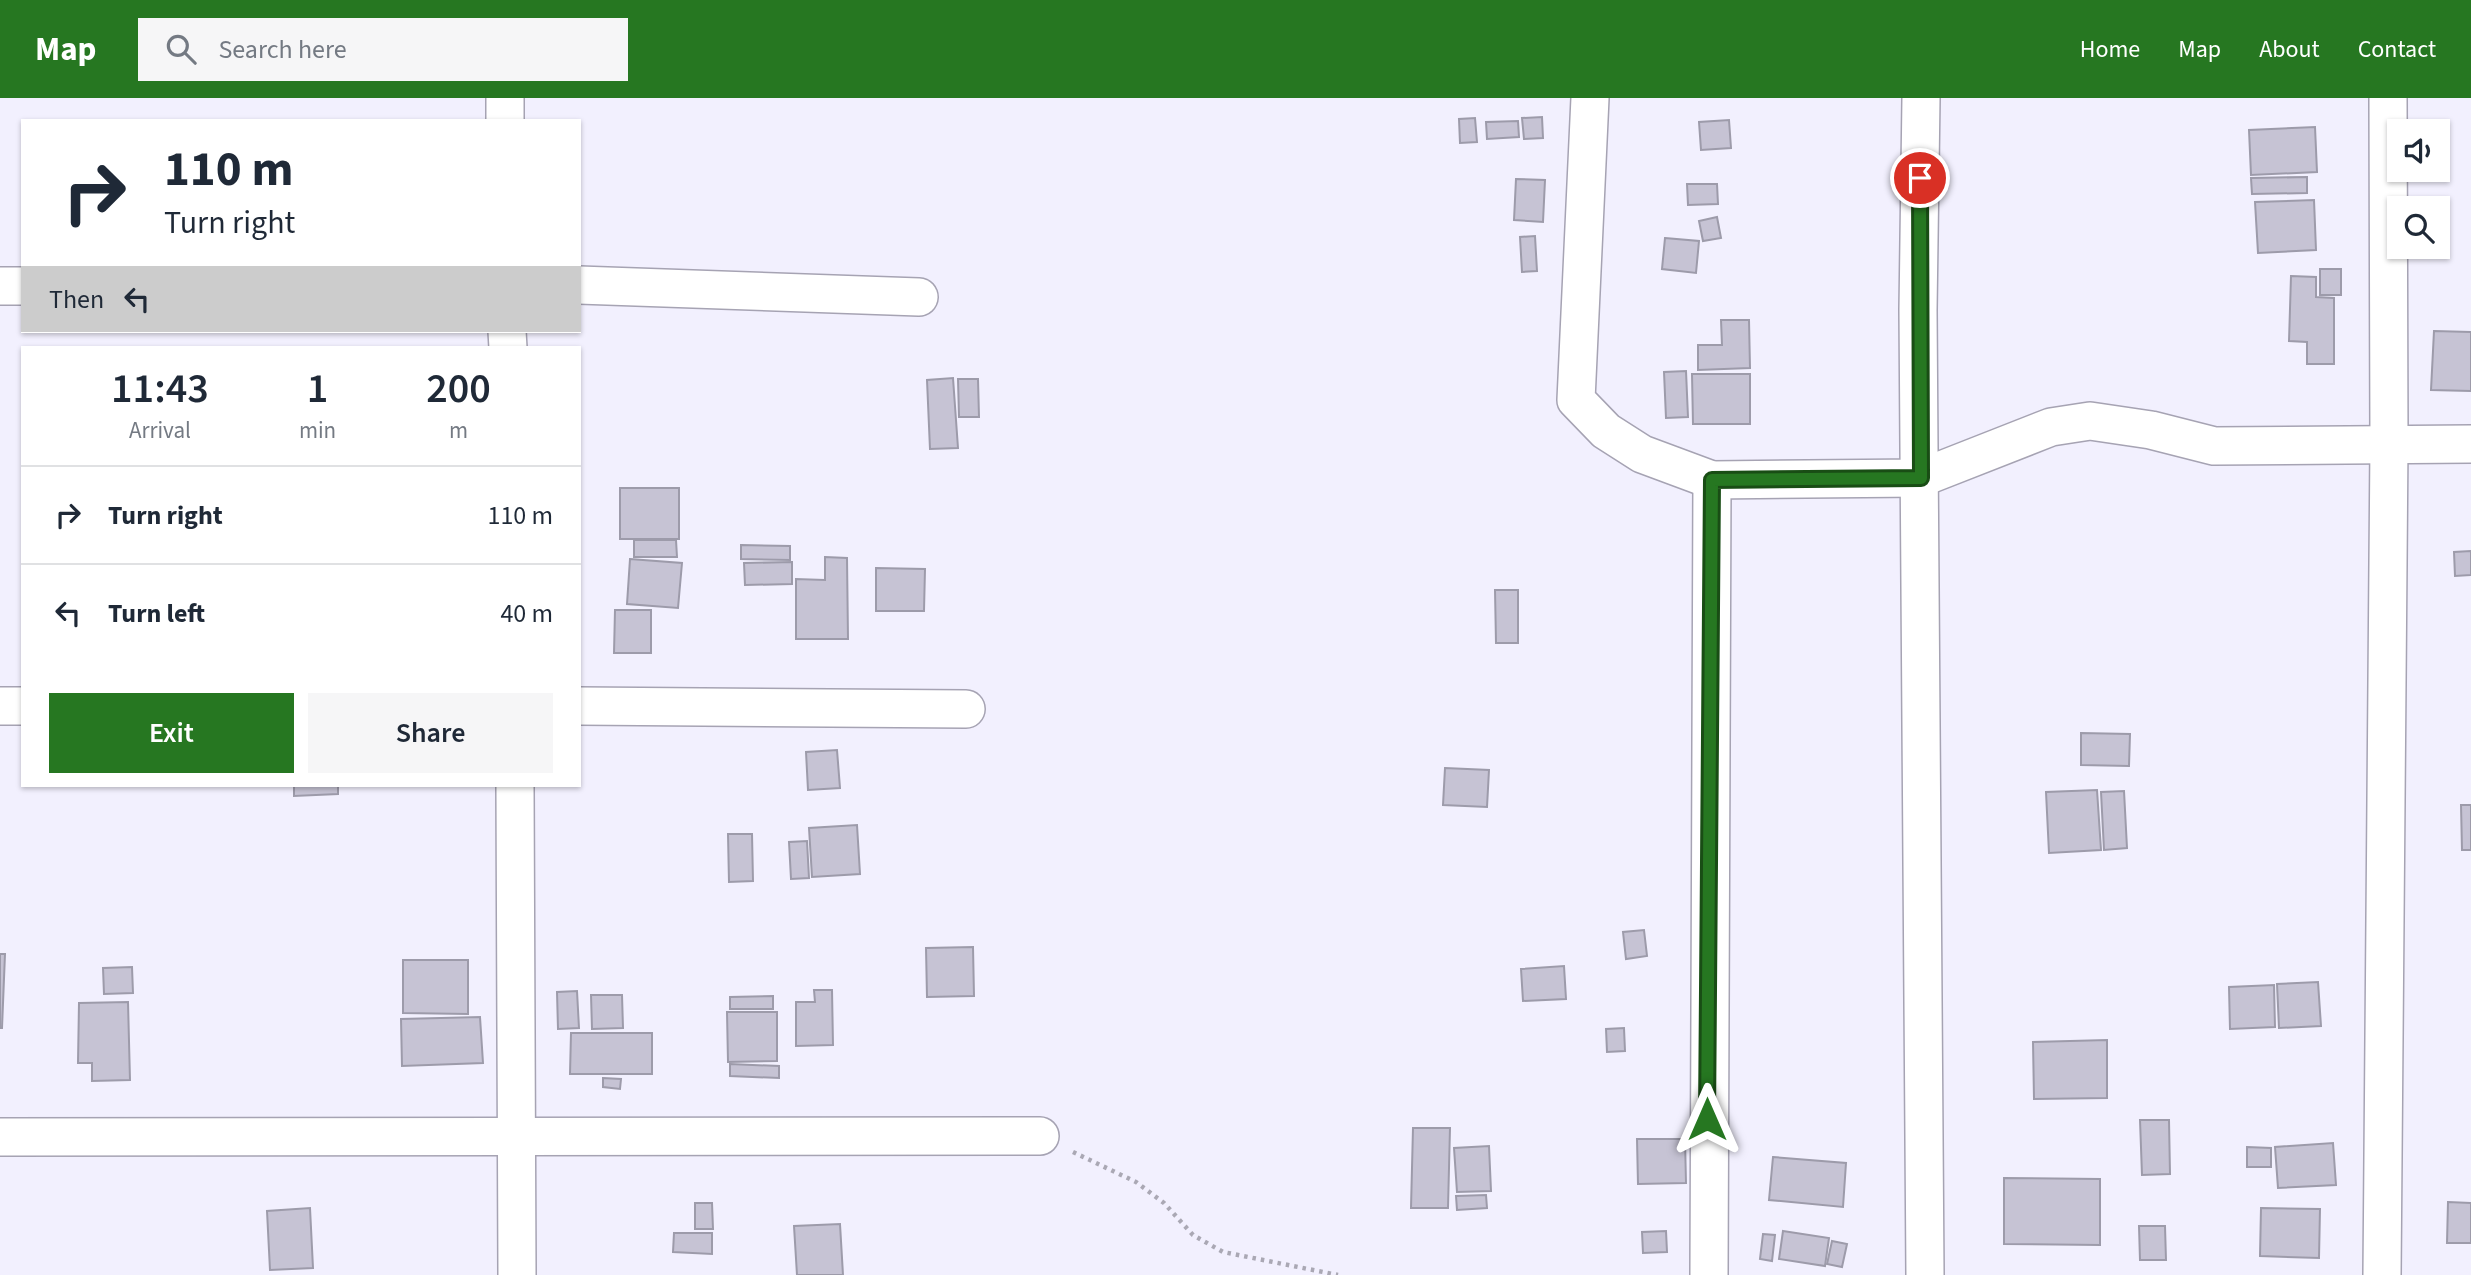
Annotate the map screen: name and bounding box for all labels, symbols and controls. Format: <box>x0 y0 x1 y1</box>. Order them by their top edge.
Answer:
search box <box>138 18 628 81</box>
text: Map <box>35 26 96 73</box>
icon: search <box>162 30 200 68</box>
text: Search here <box>218 31 347 68</box>
text: Home <box>2080 32 2140 67</box>
text: Map <box>2178 32 2221 67</box>
text: About <box>2259 32 2320 67</box>
text: Contact <box>2358 32 2436 67</box>
map controls <box>2387 119 2450 259</box>
button: sound <box>2387 119 2450 182</box>
text: 110 m <box>164 135 293 205</box>
icon: right <box>49 147 140 238</box>
pin <box>1890 148 1950 208</box>
icon: arrive <box>1901 159 1939 197</box>
button: search <box>2387 196 2450 259</box>
text: Turn right <box>164 200 295 246</box>
icon: left <box>118 280 156 318</box>
text: Then <box>49 281 104 318</box>
text: 11:43 <box>111 359 209 419</box>
text: 1 <box>307 359 328 419</box>
text: 200 <box>426 359 491 419</box>
text: Arrival <box>129 414 191 447</box>
text: min <box>299 414 336 447</box>
text: m <box>449 414 468 447</box>
icon: right <box>49 496 87 534</box>
text: Turn right <box>108 497 223 534</box>
text: 110 m <box>487 497 553 534</box>
icon: left <box>49 594 87 632</box>
text: Turn left <box>108 595 205 632</box>
text: 40 m <box>500 595 553 632</box>
button: Exit <box>49 693 294 773</box>
button: Share <box>308 693 553 773</box>
position arrow <box>1670 1082 1744 1156</box>

